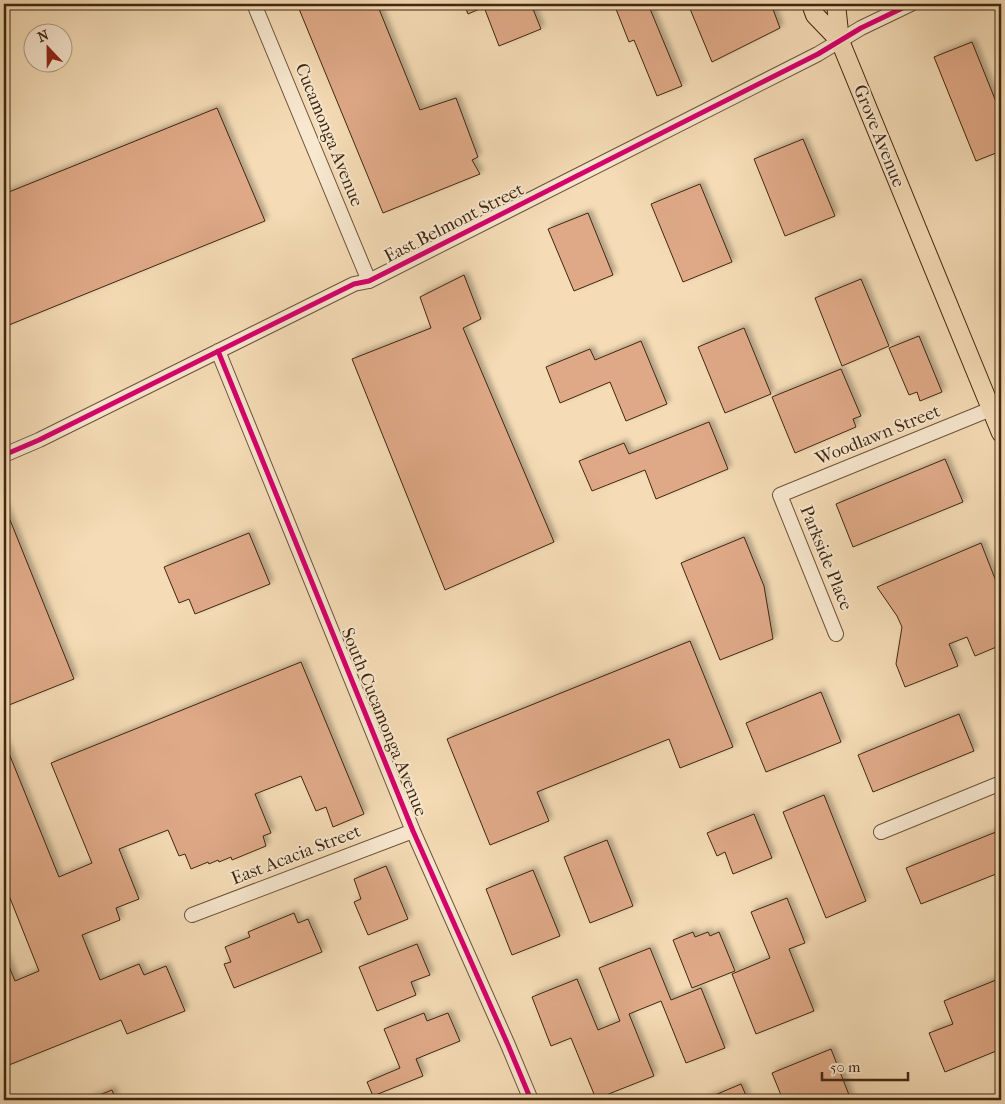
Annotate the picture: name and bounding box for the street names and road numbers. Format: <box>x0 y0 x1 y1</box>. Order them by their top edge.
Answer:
street label: Cucamonga Avenue <box>291 60 367 210</box>
street label: Grove Avenue <box>849 82 909 190</box>
street label: East Belmont Street <box>381 178 528 267</box>
street label: Woodlawn Street <box>812 400 944 470</box>
street label: Parkside Place <box>795 503 857 614</box>
street label: South Cucamonga Avenue <box>337 625 432 819</box>
street label: East Acacia Street <box>228 820 364 889</box>

